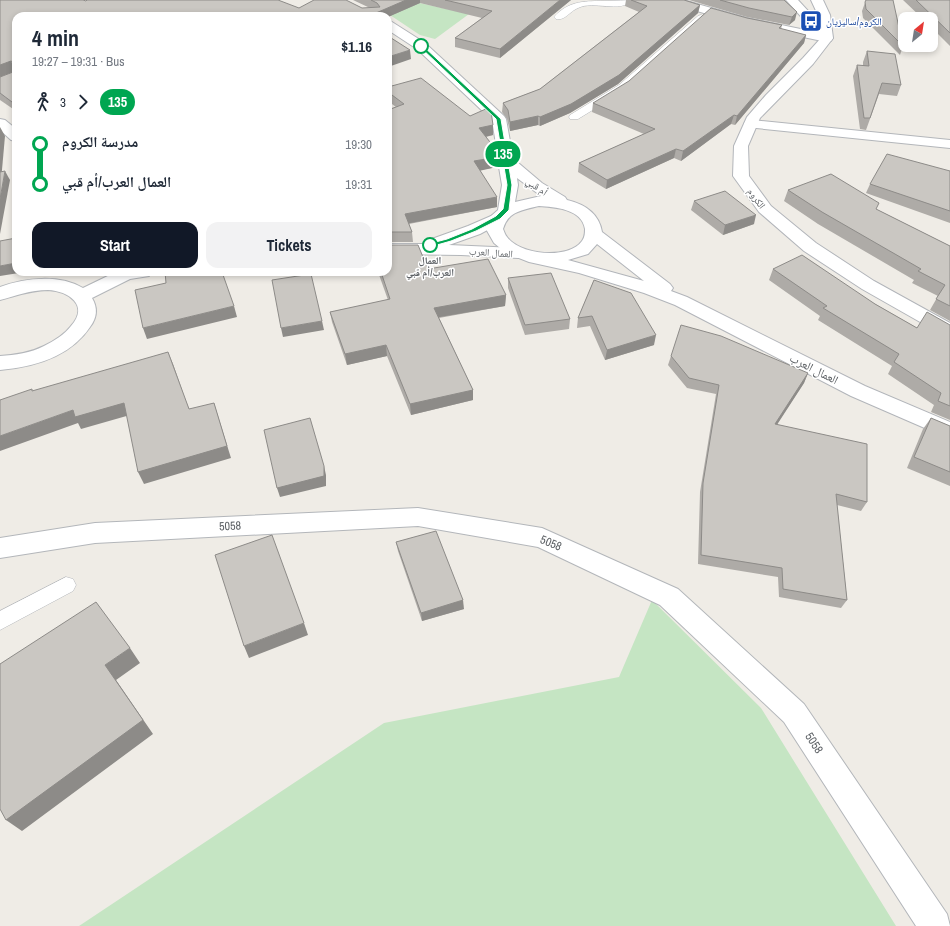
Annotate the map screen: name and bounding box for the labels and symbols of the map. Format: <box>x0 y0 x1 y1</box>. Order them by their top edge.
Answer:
bus stop icon: الكروم/ساليزيان <box>798 8 824 34</box>
north arrow <box>898 12 938 52</box>
place label: الكروم/ساليزيان <box>826 15 882 29</box>
unlabelled marker <box>413 38 429 54</box>
line badge: 135 <box>480 141 526 167</box>
street label: أم قبي <box>522 174 550 200</box>
street label: الكروم <box>744 185 769 212</box>
marker: العمال العرب/أم قبي <box>422 237 438 253</box>
street label: العمال العرب <box>469 244 513 261</box>
place label: العمال العرب/أم قبي <box>406 254 454 280</box>
street label: العمال العرب <box>787 350 841 388</box>
street label: 5058 <box>219 517 241 535</box>
street label: 5058 <box>538 531 564 555</box>
street label: 5058 <box>801 729 827 757</box>

